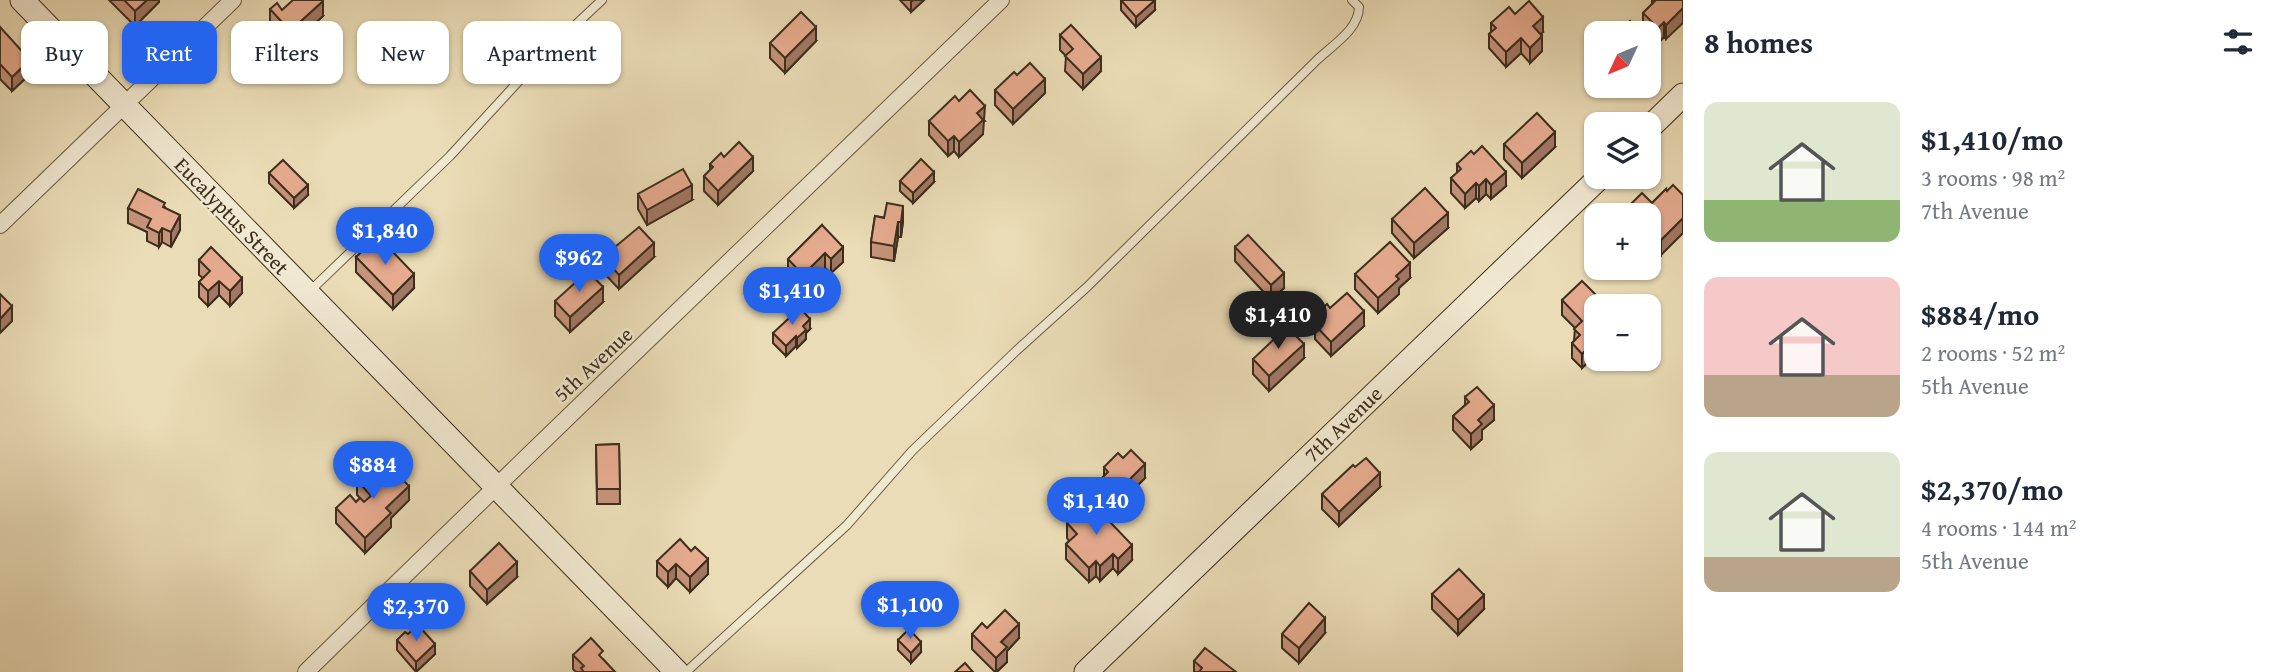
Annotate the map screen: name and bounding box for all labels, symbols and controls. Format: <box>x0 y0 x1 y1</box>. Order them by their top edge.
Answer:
text: 8 homes <box>1704 20 1813 64</box>
chip: Buy <box>21 21 108 84</box>
chip: Rent <box>122 21 217 84</box>
chip: Filters <box>231 21 343 84</box>
chip: New <box>357 21 449 84</box>
chip: Apartment <box>463 21 621 84</box>
north arrow <box>1584 21 1661 98</box>
map controls <box>1584 21 1661 371</box>
icon: filters <box>2219 23 2257 61</box>
button: layers <box>1584 112 1661 189</box>
text: $1,410/mo <box>1921 117 2063 161</box>
icon: home <box>1760 130 1844 214</box>
street label: Eucalyptus Street <box>167 150 297 282</box>
text: 3 rooms · 98 m² <box>1921 161 2065 194</box>
text: 7th Avenue <box>1921 194 2029 227</box>
button: + <box>1584 203 1661 280</box>
pin: $1,840 <box>328 208 442 267</box>
text: $1,840 <box>352 213 418 246</box>
pin: $962 <box>538 234 620 294</box>
text: $962 <box>555 240 603 273</box>
pin: $1,410 <box>735 268 849 327</box>
text: $1,410 <box>759 273 825 306</box>
pin: $1,410 <box>1221 292 1335 351</box>
text: $884/mo <box>1921 292 2039 336</box>
button: − <box>1584 294 1661 371</box>
text: $1,410 <box>1245 297 1311 330</box>
icon: home <box>1760 305 1844 389</box>
street label: 5th Avenue <box>546 319 640 409</box>
text: 2 rooms · 52 m² <box>1921 336 2065 369</box>
text: 5th Avenue <box>1921 369 2029 402</box>
street label: 7th Avenue <box>1297 379 1389 469</box>
pin: $884 <box>332 442 414 501</box>
text: $884 <box>349 447 397 480</box>
text: $2,370/mo <box>1921 467 2063 511</box>
pin: $1,140 <box>1039 477 1153 537</box>
icon: home <box>1760 480 1844 564</box>
text: $1,140 <box>1063 483 1129 516</box>
text: 4 rooms · 144 m² <box>1921 511 2076 544</box>
text: 5th Avenue <box>1921 544 2029 577</box>
pin: $1,100 <box>853 582 967 641</box>
pin: $2,370 <box>359 584 473 643</box>
text: $1,100 <box>877 587 943 620</box>
text: $2,370 <box>383 589 449 622</box>

